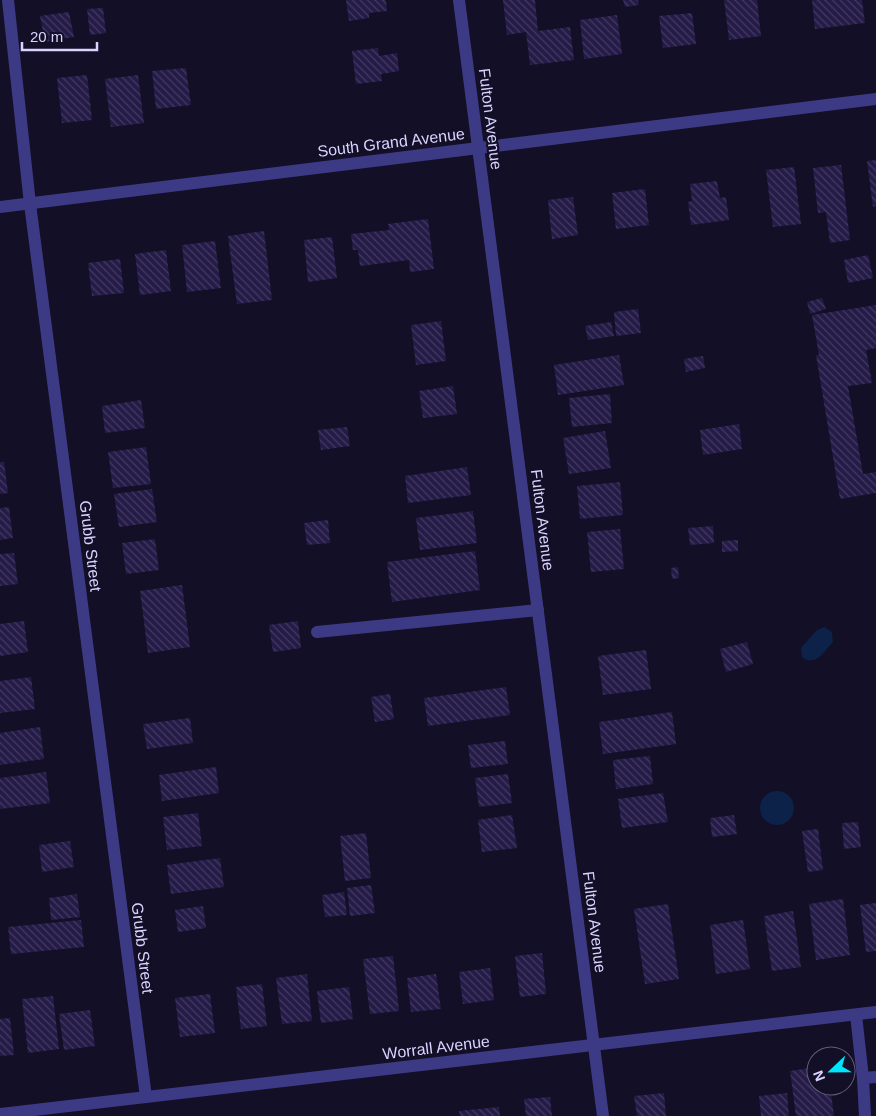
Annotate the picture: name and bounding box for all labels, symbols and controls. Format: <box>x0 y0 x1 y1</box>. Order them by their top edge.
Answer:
scale bar <box>22 20 98 52</box>
text: 20 m <box>30 28 63 45</box>
street label: Fulton Avenue <box>476 67 505 171</box>
street label: South Grand Avenue <box>316 125 466 160</box>
street label: Fulton Avenue <box>528 468 557 572</box>
street label: Grubb Street <box>76 500 105 593</box>
street label: Fulton Avenue <box>580 870 609 974</box>
street label: Grubb Street <box>128 902 157 995</box>
street label: Worrall Avenue <box>381 1032 491 1063</box>
north arrow <box>806 1046 856 1096</box>
text: N <box>810 1068 828 1084</box>

